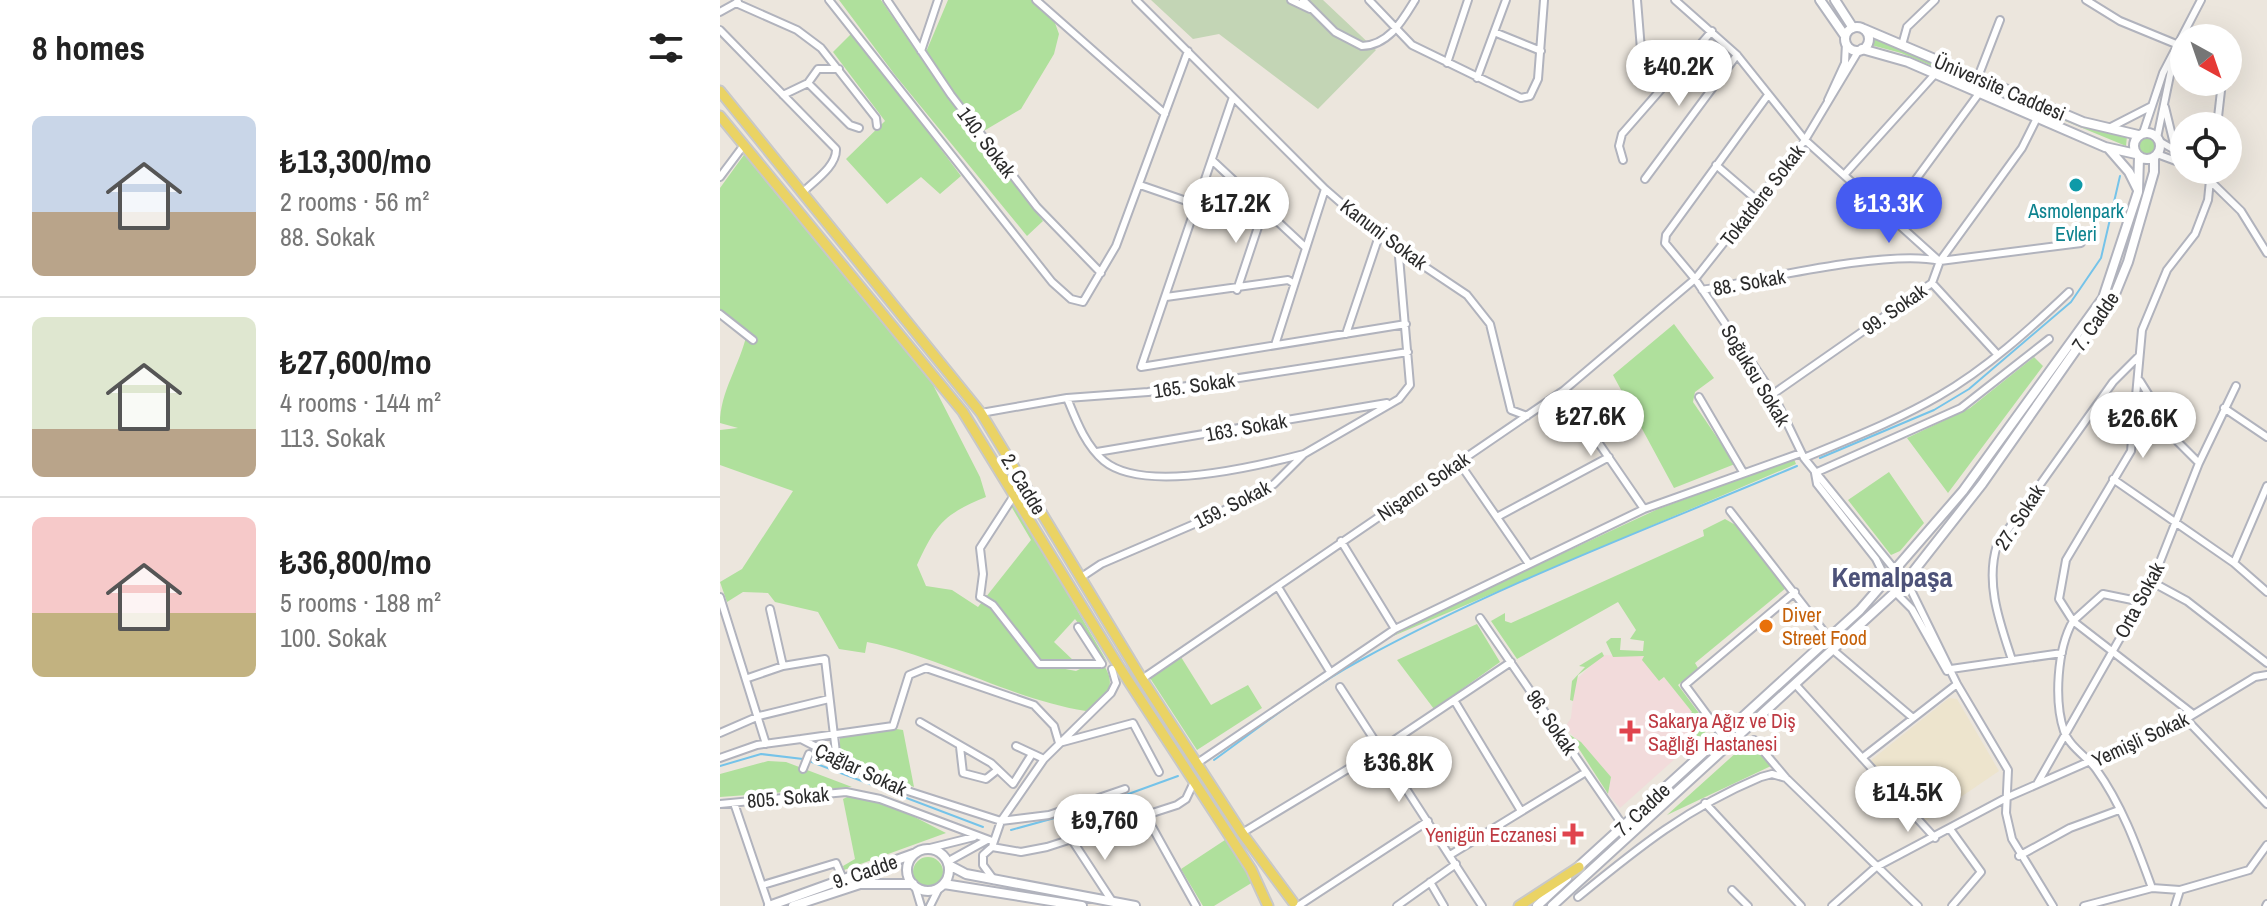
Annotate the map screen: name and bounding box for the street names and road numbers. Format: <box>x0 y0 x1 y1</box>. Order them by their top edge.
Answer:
street label: Üniversite Caddesi <box>1930 47 2070 127</box>
street label: 140. Sokak <box>952 101 1023 184</box>
street label: Tokatdere Sokak <box>1714 138 1811 251</box>
street label: Kanuni Sokak <box>1335 192 1434 276</box>
street label: 88. Sokak <box>1711 262 1788 302</box>
street label: 99. Sokak <box>1856 277 1932 341</box>
street label: 7. Cadde <box>2065 286 2125 356</box>
street label: Soğuksu Sokak <box>1715 319 1797 431</box>
street label: 165. Sokak <box>1151 366 1237 404</box>
street label: 163. Sokak <box>1203 406 1290 447</box>
street label: Nişancı Sokak <box>1372 445 1475 527</box>
street label: 2. Cadde <box>995 449 1053 519</box>
street label: 159. Sokak <box>1189 473 1275 535</box>
street label: 27. Sokak <box>1988 478 2051 555</box>
street label: Orta Sokak <box>2108 557 2171 643</box>
street label: 96. Sokak <box>1520 684 1584 760</box>
street label: Yemişli Sokak <box>2087 705 2193 773</box>
street label: Çağlar Sokak <box>811 736 912 802</box>
street label: 7. Cadde <box>1608 776 1676 842</box>
street label: 805. Sokak <box>746 780 831 814</box>
street label: 9. Cadde <box>829 847 901 895</box>

